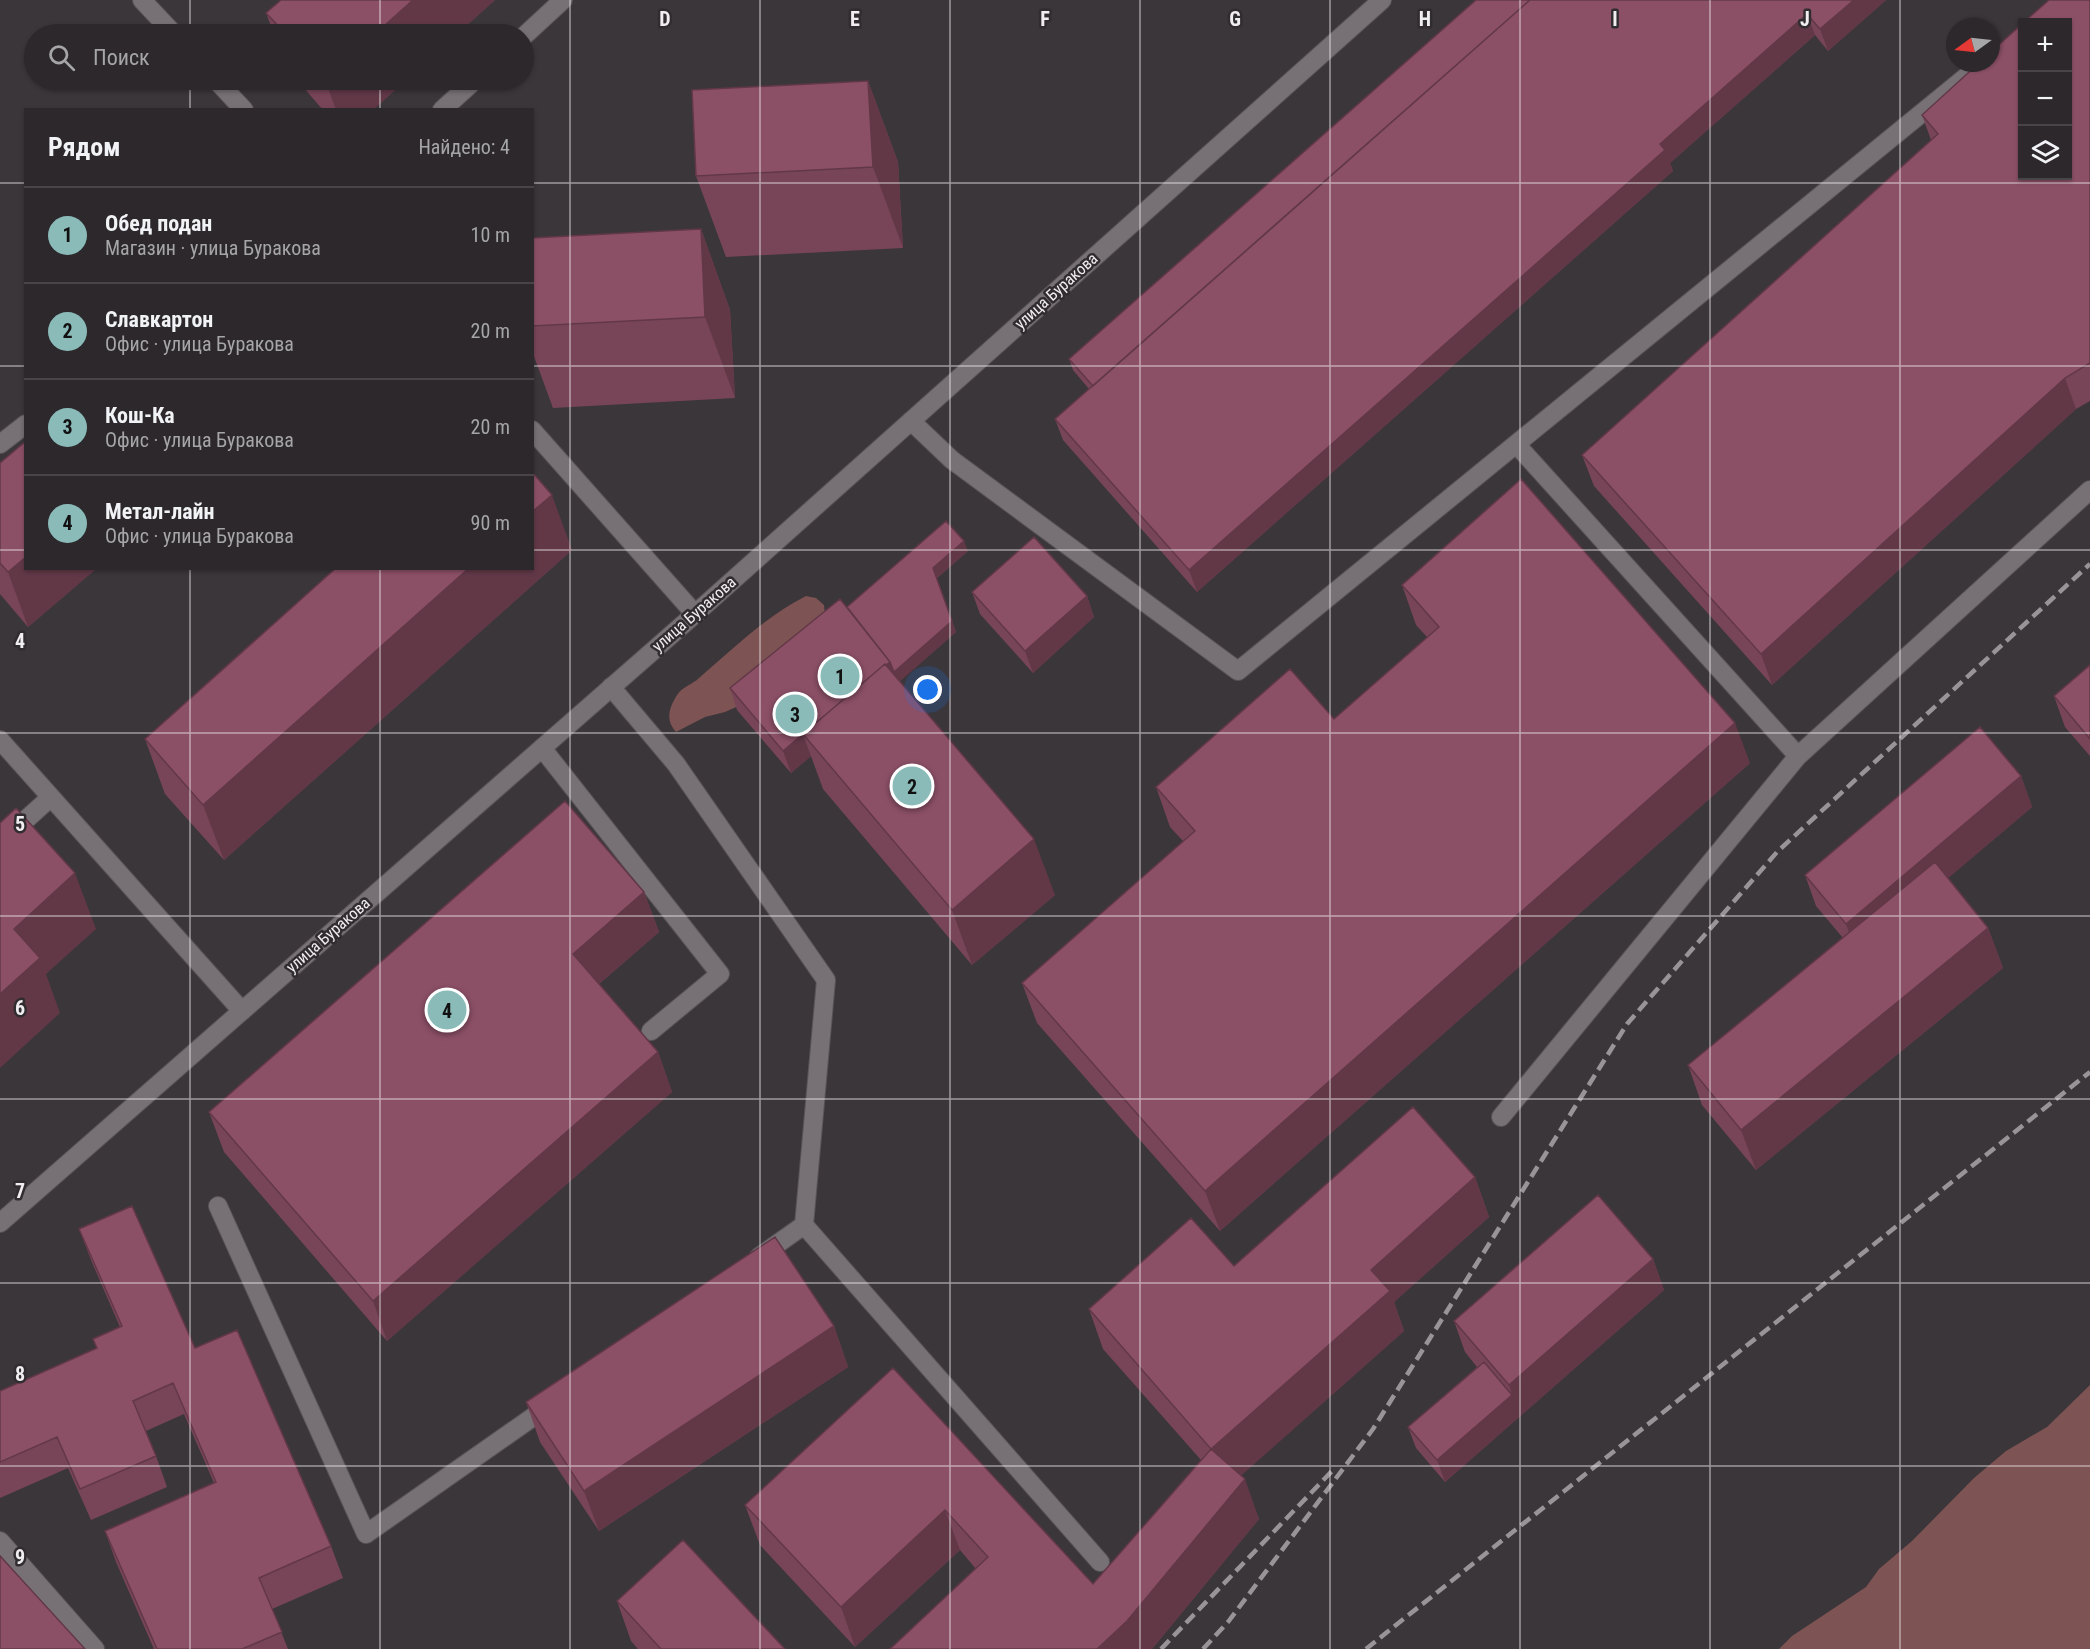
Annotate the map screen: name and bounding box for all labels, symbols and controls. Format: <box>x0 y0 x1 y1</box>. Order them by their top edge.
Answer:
text: D <box>659 7 671 31</box>
text: E <box>850 7 860 31</box>
text: F <box>1040 7 1050 31</box>
text: G <box>1229 7 1241 31</box>
text: H <box>1419 7 1431 31</box>
text: I <box>1612 7 1618 31</box>
text: J <box>1800 7 1810 31</box>
north arrow <box>1946 18 2000 72</box>
map controls <box>2018 18 2072 180</box>
button: + <box>2018 18 2072 72</box>
search box <box>24 24 534 90</box>
icon: search <box>45 41 78 74</box>
text: Поиск <box>93 45 150 70</box>
button: − <box>2018 72 2072 126</box>
button: layers <box>2018 126 2072 180</box>
text: Рядом <box>48 132 120 162</box>
text: Найдено: 4 <box>418 135 510 159</box>
text: Обед подан <box>105 211 212 236</box>
text: 1 <box>62 223 73 247</box>
text: 10 m <box>471 223 510 247</box>
text: Магазин · улица Буракова <box>105 236 321 260</box>
street label: улица Буракова <box>1011 249 1101 333</box>
text: Славкартон <box>105 307 213 332</box>
text: 2 <box>62 319 73 343</box>
text: 20 m <box>471 319 510 343</box>
text: Офис · улица Буракова <box>105 332 294 356</box>
text: Кош-Ка <box>105 403 175 428</box>
text: 3 <box>62 415 73 439</box>
text: 20 m <box>471 415 510 439</box>
text: Офис · улица Буракова <box>105 428 294 452</box>
text: Метал-лайн <box>105 499 215 524</box>
text: 4 <box>62 511 73 535</box>
text: 90 m <box>471 511 510 535</box>
text: Офис · улица Буракова <box>105 524 294 548</box>
street label: улица Буракова <box>648 572 740 656</box>
text: 4 <box>15 629 25 653</box>
pin: 1 <box>820 654 860 698</box>
your location <box>913 675 942 704</box>
pin: 3 <box>776 692 814 736</box>
pin: 2 <box>892 764 932 808</box>
text: 5 <box>15 812 25 836</box>
street label: улица Буракова <box>282 893 374 977</box>
pin: 4 <box>428 988 466 1032</box>
text: 6 <box>15 996 25 1020</box>
text: 7 <box>15 1179 25 1203</box>
text: 8 <box>15 1362 25 1386</box>
text: 9 <box>15 1545 25 1569</box>

